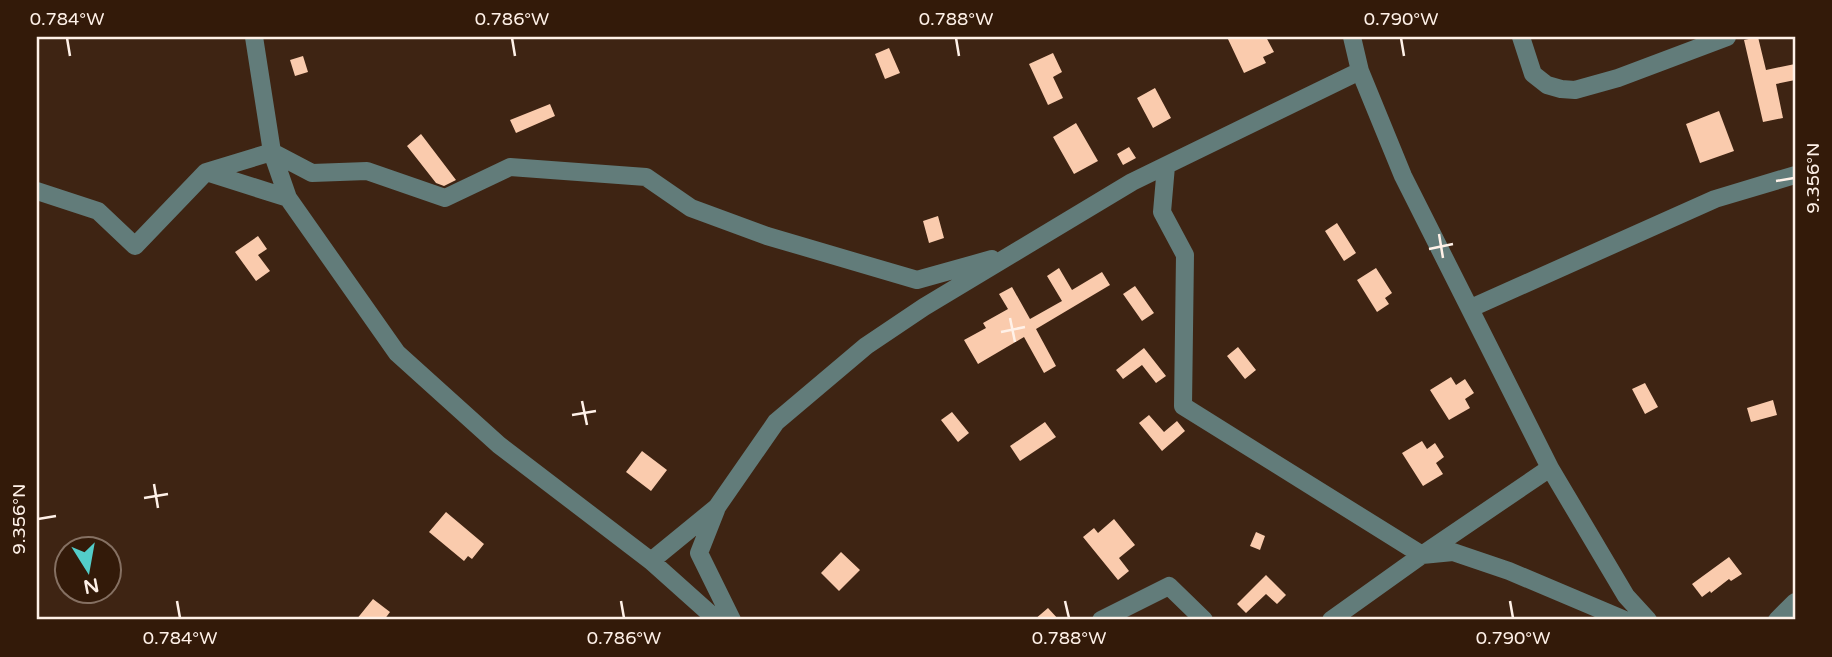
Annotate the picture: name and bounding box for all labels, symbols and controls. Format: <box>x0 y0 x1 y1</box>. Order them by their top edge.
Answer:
text: 0.784°W <box>30 8 104 30</box>
text: 0.786°W <box>475 8 549 30</box>
text: 0.788°W <box>919 8 993 30</box>
text: 0.790°W <box>1364 8 1438 30</box>
text: 9.356°N <box>1802 143 1824 213</box>
text: 9.356°N <box>8 484 30 554</box>
north arrow <box>52 534 122 604</box>
text: N <box>81 573 101 598</box>
text: 0.784°W <box>143 627 217 649</box>
text: 0.786°W <box>587 627 661 649</box>
text: 0.788°W <box>1032 627 1106 649</box>
text: 0.790°W <box>1476 627 1550 649</box>

